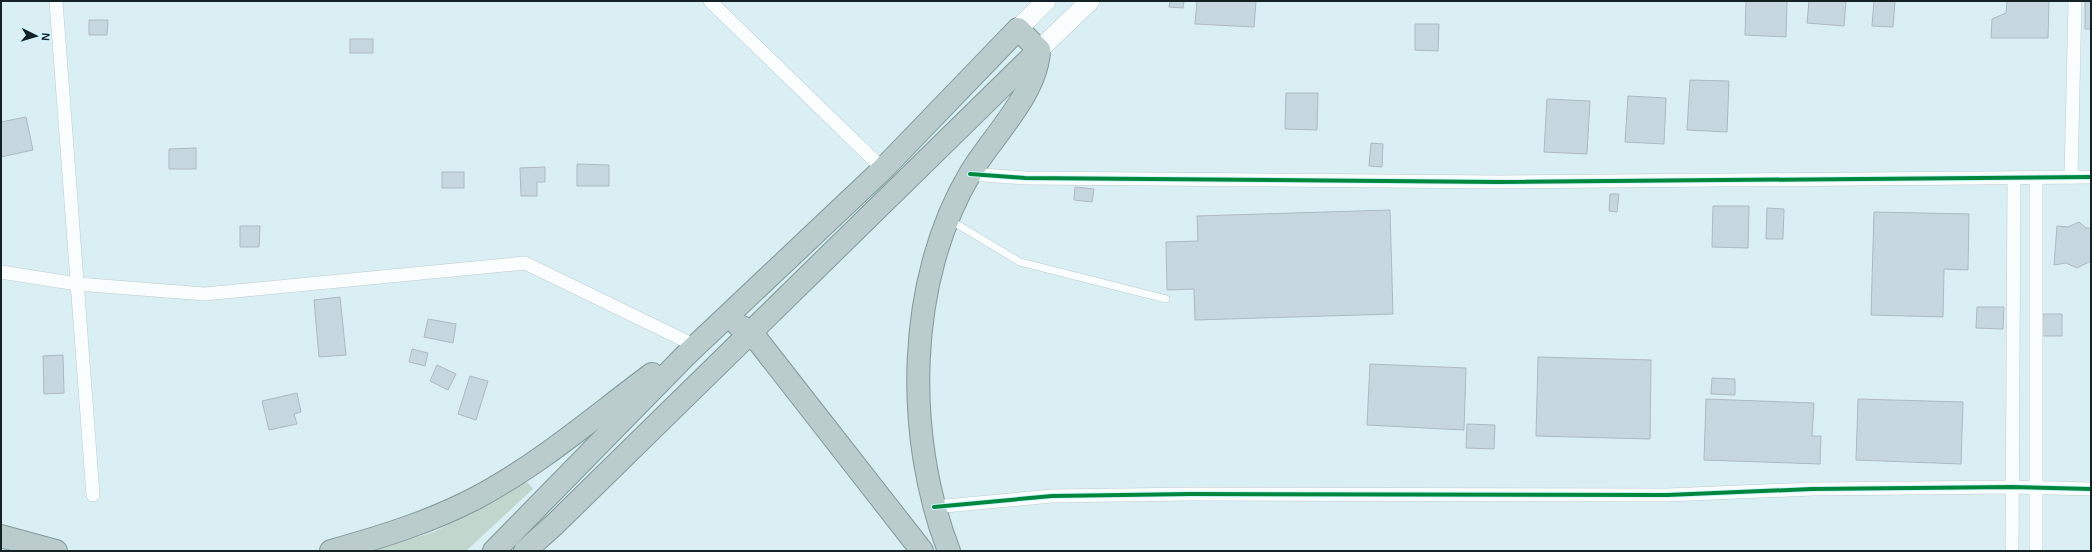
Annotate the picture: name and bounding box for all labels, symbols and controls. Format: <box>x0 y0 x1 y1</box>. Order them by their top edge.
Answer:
north arrow <box>16 16 56 56</box>
text: N <box>40 32 52 41</box>

